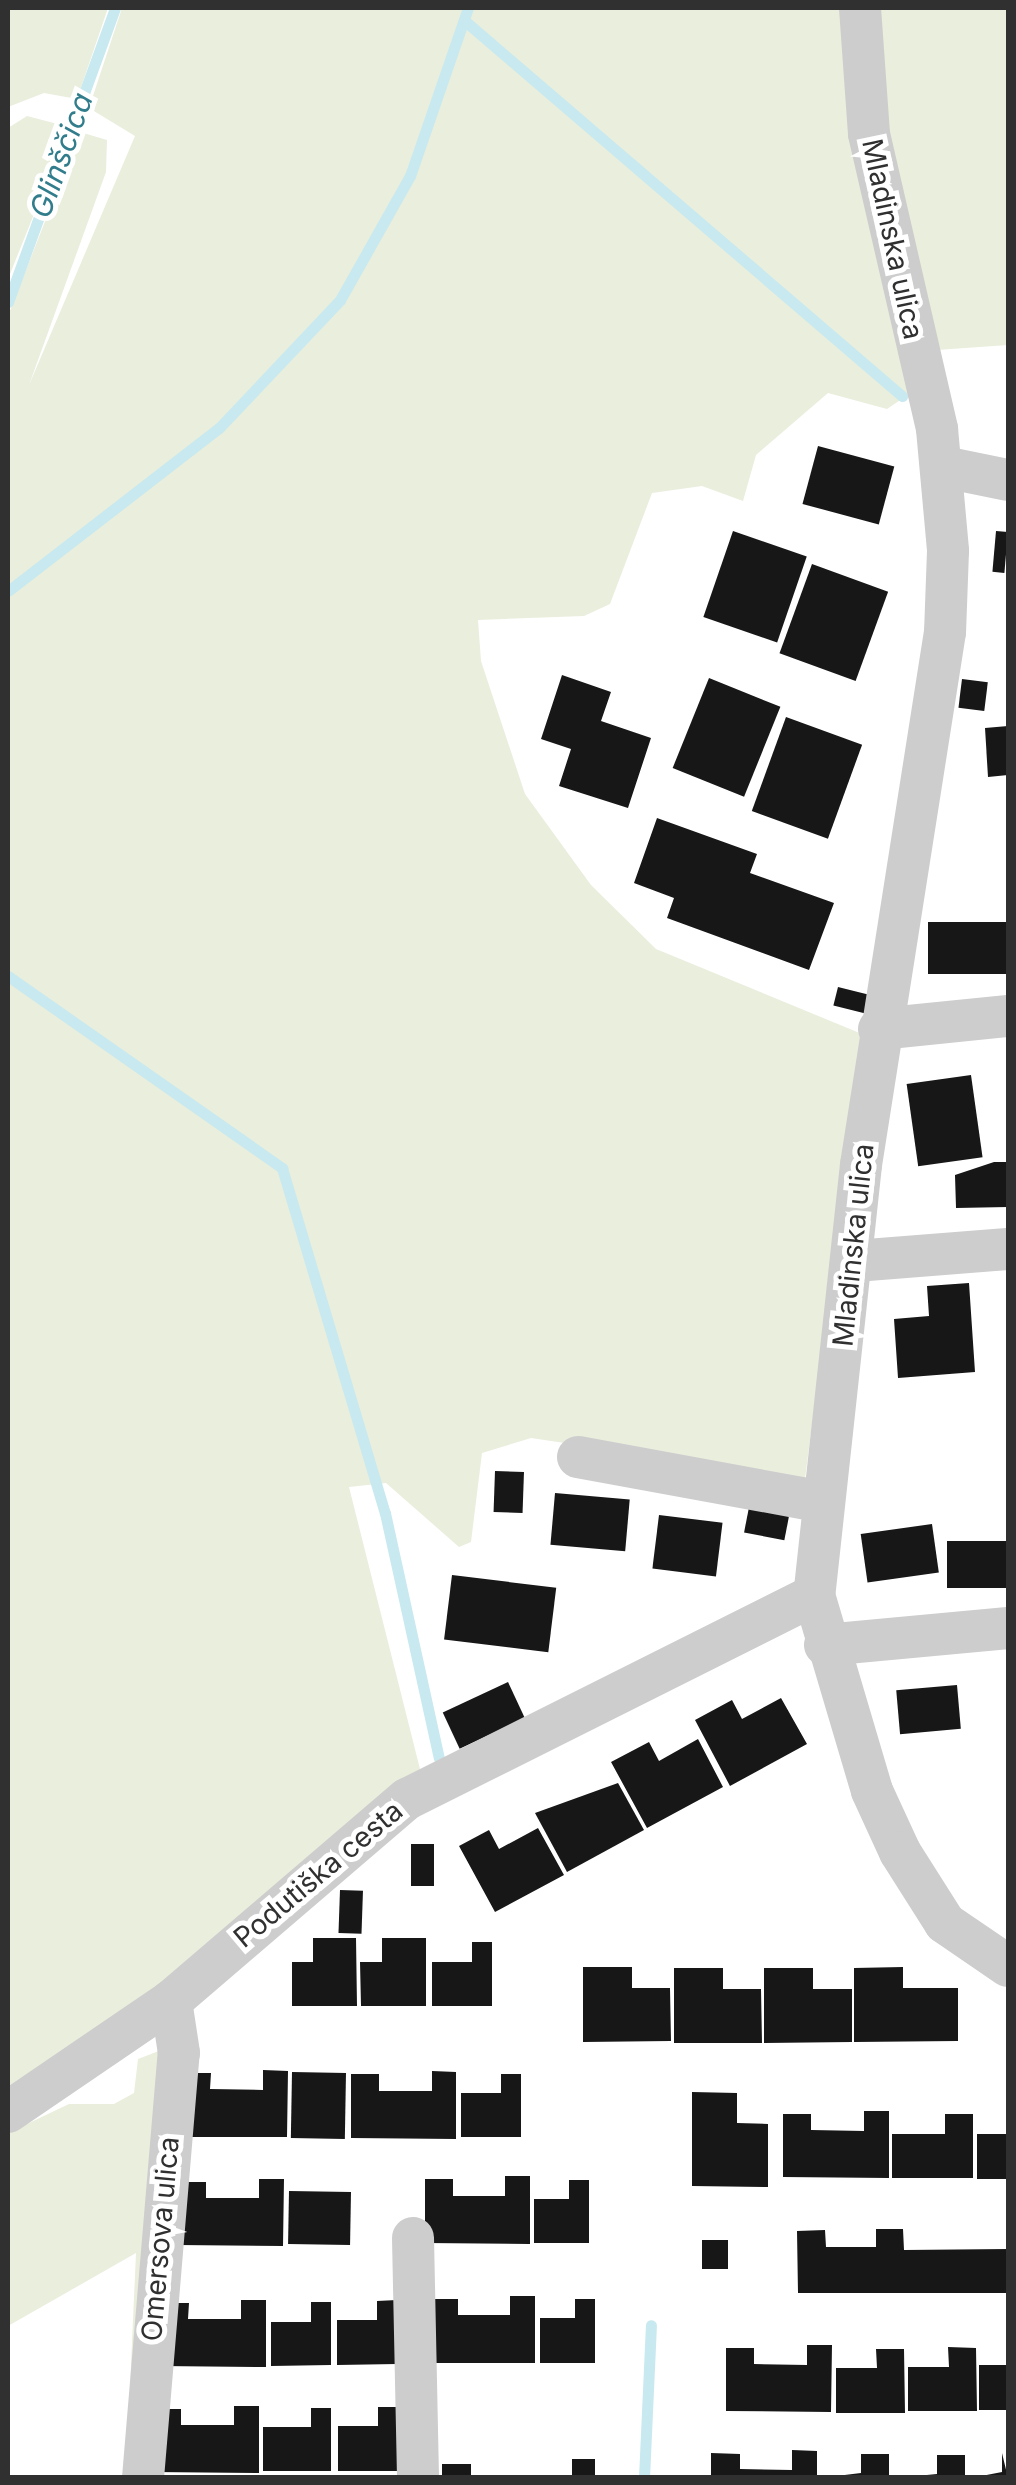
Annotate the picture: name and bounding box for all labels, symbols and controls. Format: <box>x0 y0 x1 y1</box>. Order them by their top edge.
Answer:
water label: Glinščica <box>22 88 100 222</box>
street label: Mladinska ulica <box>855 136 931 342</box>
street label: Mladinska ulica <box>826 1142 880 1348</box>
street label: Podutiška cesta <box>227 1794 409 1954</box>
street label: Omersova ulica <box>134 2135 186 2343</box>

